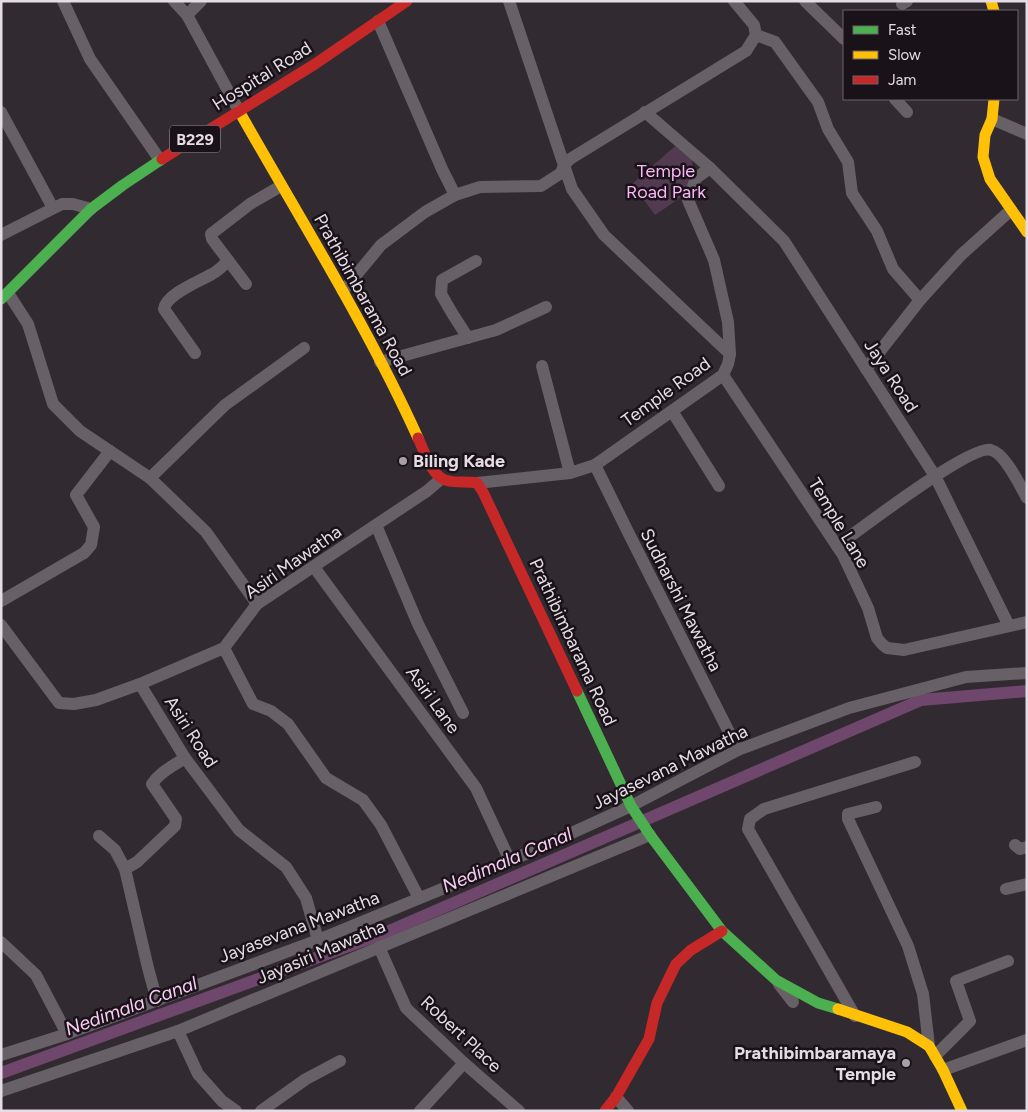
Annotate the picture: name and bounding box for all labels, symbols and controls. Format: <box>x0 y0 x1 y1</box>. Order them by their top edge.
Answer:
legend <box>843 10 1018 100</box>
text: Fast <box>888 21 917 39</box>
street label: Hospital Road <box>208 37 316 115</box>
text: Slow <box>888 46 921 64</box>
text: Jam <box>888 71 916 89</box>
road number: B229 <box>170 126 220 152</box>
park label: Temple Road Park <box>626 160 706 203</box>
street label: Prathibimbarama Road <box>309 210 417 380</box>
street label: Jaya Road <box>859 335 923 417</box>
street label: Temple Road <box>617 352 715 432</box>
place label: Biling Kade <box>413 450 505 472</box>
marker: Biling Kade <box>397 455 409 467</box>
street label: Temple Lane <box>803 474 875 572</box>
street label: Asiri Mawatha <box>240 521 346 603</box>
street label: Sudharshi Mawatha <box>635 525 727 675</box>
street label: Prathibimbarama Road <box>525 555 621 729</box>
street label: Asiri Lane <box>401 662 465 738</box>
street label: Asiri Road <box>160 692 222 772</box>
street label: Jayasevana Mawatha <box>589 720 751 814</box>
water label: Nedimala Canal <box>439 822 576 898</box>
street label: Jayasevana Mawatha <box>216 886 382 968</box>
street label: Jayasiri Mawatha <box>253 915 389 989</box>
water label: Nedimala Canal <box>62 971 201 1041</box>
street label: Robert Place <box>416 991 506 1077</box>
place label: Prathibimbaramaya Temple <box>734 1042 896 1085</box>
marker: Prathibimbaramaya Temple <box>900 1057 912 1069</box>

